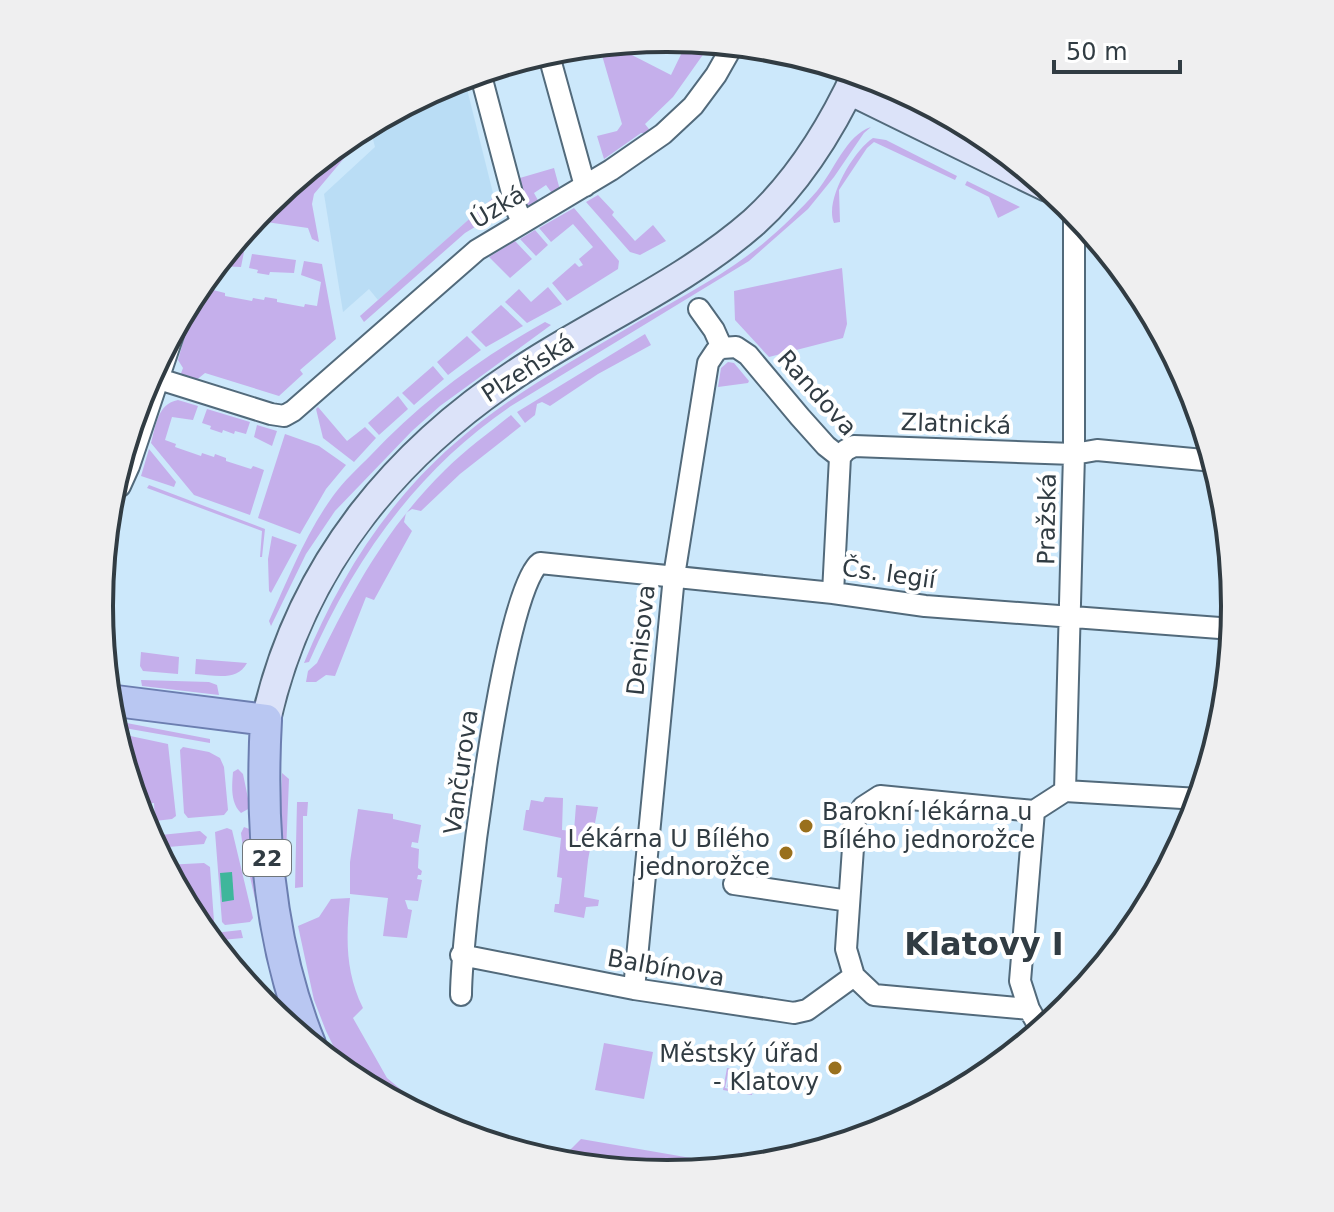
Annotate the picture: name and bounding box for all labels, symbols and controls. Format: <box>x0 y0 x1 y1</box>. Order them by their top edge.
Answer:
scale bar <box>1054 24 1180 74</box>
text: 50 m <box>1066 38 1128 66</box>
street label: Úzká <box>465 178 530 234</box>
street label: Plzeňská <box>477 328 579 408</box>
street label: Randova <box>771 345 863 441</box>
street label: Zlatnická <box>900 408 1012 440</box>
street label: Pražská <box>1032 473 1062 565</box>
street label: Čs. legií <box>840 552 939 595</box>
street label: Denisova <box>621 583 661 697</box>
street label: Vančurova <box>438 708 484 836</box>
place label: Barokní lékárna u Bílého jednorožce <box>822 798 1035 854</box>
marker: Barokní lékárna u Bílého jednorožce <box>797 817 815 835</box>
place label: Lékárna U Bílého jednorožce <box>567 825 770 881</box>
road number: 22 <box>243 840 291 876</box>
marker: Lékárna U Bílého jednorožce <box>777 844 795 862</box>
district label: Klatovy I <box>904 925 1064 963</box>
street label: Balbínova <box>605 944 727 992</box>
place label: Městský úřad - Klatovy <box>659 1040 819 1096</box>
marker: Městský úřad - Klatovy <box>826 1059 844 1077</box>

